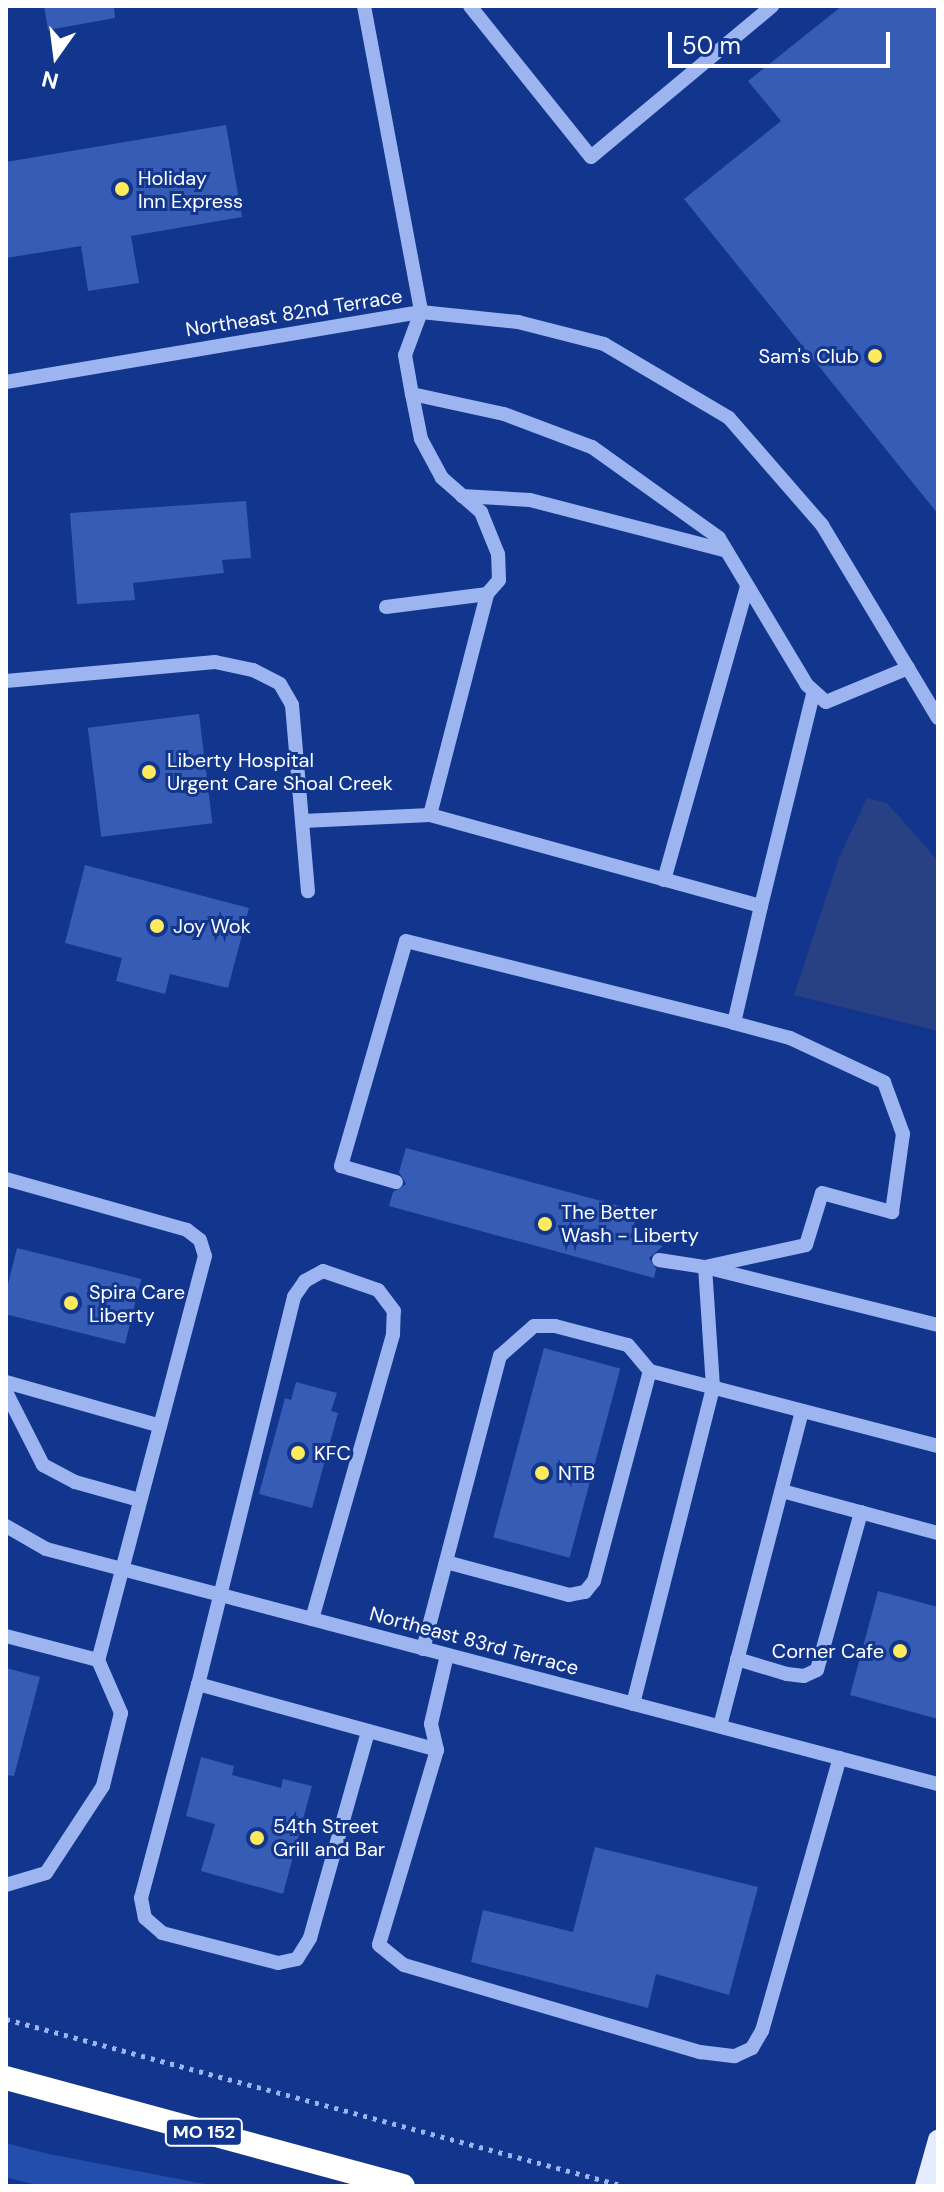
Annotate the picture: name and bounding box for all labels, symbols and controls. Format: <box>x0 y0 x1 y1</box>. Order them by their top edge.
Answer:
north arrow <box>16 16 96 96</box>
scale bar <box>672 16 894 66</box>
text: 50 m <box>682 30 741 61</box>
text: N <box>39 64 61 96</box>
place label: Holiday Inn Express <box>138 166 243 213</box>
marker: Holiday Inn Express <box>113 180 131 198</box>
street label: Northeast 82nd Terrace <box>184 284 404 342</box>
place label: Sam's Club <box>758 344 859 368</box>
marker: Sam's Club <box>866 347 884 365</box>
place label: Liberty Hospital Urgent Care Shoal Creek <box>167 748 393 795</box>
marker: Liberty Hospital Urgent Care Shoal Creek <box>138 761 160 783</box>
place label: Joy Wok <box>173 914 251 938</box>
marker: Joy Wok <box>148 917 166 935</box>
place label: The Better Wash - Liberty <box>561 1200 699 1247</box>
marker: The Better Wash - Liberty <box>536 1215 554 1233</box>
place label: Spira Care Liberty <box>89 1280 185 1327</box>
marker: Spira Care Liberty <box>60 1292 82 1314</box>
place label: KFC <box>314 1441 351 1465</box>
marker: KFC <box>289 1444 307 1462</box>
place label: NTB <box>558 1461 595 1485</box>
marker: NTB <box>533 1464 551 1482</box>
street label: Northeast 83rd Terrace <box>367 1602 581 1680</box>
place label: Corner Cafe <box>772 1639 884 1663</box>
marker: Corner Cafe <box>891 1642 909 1660</box>
place label: 54th Street Grill and Bar <box>273 1814 385 1861</box>
marker: 54th Street Grill and Bar <box>248 1829 266 1847</box>
road number: MO 152 <box>164 2118 244 2146</box>

